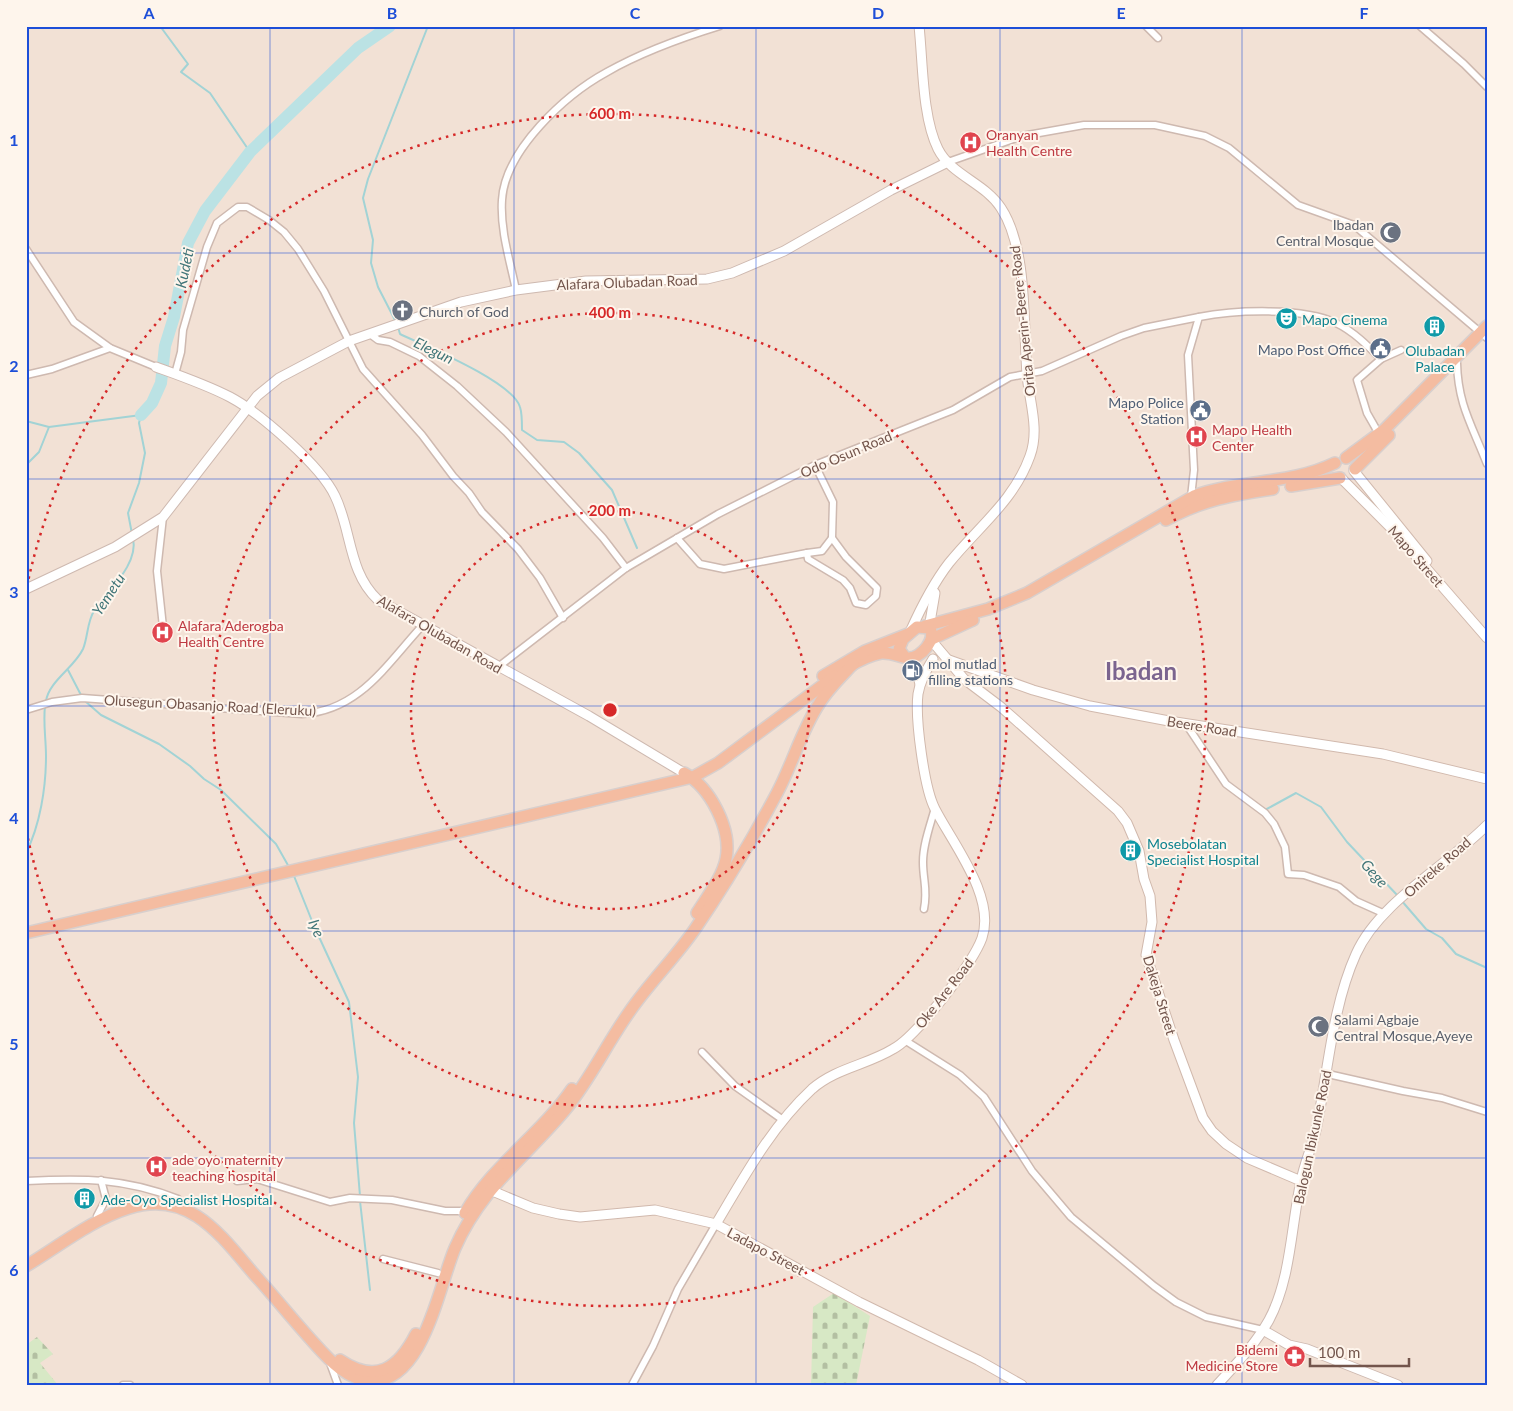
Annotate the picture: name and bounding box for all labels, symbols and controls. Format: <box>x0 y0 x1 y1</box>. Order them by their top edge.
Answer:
text: A <box>142 3 155 22</box>
text: B <box>387 3 397 22</box>
text: C <box>630 3 641 22</box>
text: D <box>872 3 884 22</box>
text: E <box>1116 3 1126 22</box>
text: F <box>1359 3 1369 22</box>
text: 600 m <box>589 104 631 122</box>
place label: Oranyan Health Centre <box>986 126 1072 159</box>
text: 1 <box>9 130 19 149</box>
hospital icon: Oranyan Health Centre <box>958 130 982 154</box>
place label: Ibadan Central Mosque <box>1276 216 1374 249</box>
mosque icon: Ibadan Central Mosque <box>1378 220 1402 244</box>
street label: Orita Aperin-Beere Road <box>1006 245 1038 397</box>
water label: Kudeti <box>171 246 197 290</box>
street label: Alafara Olubadan Road <box>556 271 698 293</box>
church icon: Church of God <box>391 299 415 323</box>
place label: Church of God <box>419 303 509 320</box>
text: 400 m <box>589 303 631 321</box>
theatre icon: Mapo Cinema <box>1274 307 1298 331</box>
place label: Mapo Cinema <box>1302 311 1388 328</box>
building icon: Olubadan Palace <box>1423 315 1447 339</box>
water label: Elegun <box>411 333 457 367</box>
public building icon: Mapo Post Office <box>1369 337 1393 361</box>
place label: Mapo Post Office <box>1258 341 1365 358</box>
place label: Olubadan Palace <box>1405 342 1465 375</box>
text: 2 <box>9 356 19 375</box>
place label: Mapo Police Station <box>1108 394 1184 427</box>
public building icon: Mapo Police Station <box>1188 398 1212 422</box>
place label: Mapo Health Center <box>1212 421 1292 454</box>
hospital icon: Mapo Health Center <box>1184 425 1208 449</box>
street label: Odo Osun Road <box>798 427 894 481</box>
text: 200 m <box>589 501 631 519</box>
street label: Mapo Street <box>1385 522 1447 590</box>
water label: Yemetu <box>88 570 128 618</box>
text: 3 <box>9 582 19 601</box>
street label: Alafara Olubadan Road <box>375 591 505 677</box>
place label: Alafara Aderogba Health Centre <box>178 617 284 650</box>
hospital icon: Alafara Aderogba Health Centre <box>150 621 174 645</box>
place label: mol mutlad filling stations <box>928 655 1013 688</box>
district label: Ibadan <box>1105 656 1177 685</box>
fuel station icon: mol mutlad filling stations <box>900 659 924 683</box>
street label: Olusegun Obasanjo Road (Eleruku) <box>104 691 317 719</box>
centre of rings <box>601 701 619 719</box>
street label: Beere Road <box>1166 712 1238 740</box>
text: 4 <box>9 808 19 827</box>
street label: Onireke Road <box>1400 833 1474 901</box>
place label: Mosebolatan Specialist Hospital <box>1147 835 1259 868</box>
building icon: Mosebolatan Specialist Hospital <box>1119 839 1143 863</box>
water label: Gege <box>1358 855 1392 891</box>
water label: Iye <box>305 916 329 940</box>
street label: Dakeja Street <box>1140 953 1180 1037</box>
street label: Oke Are Road <box>911 954 977 1032</box>
place label: Salami Agbaje Central Mosque,Ayeye <box>1334 1011 1473 1044</box>
mosque icon: Salami Agbaje Central Mosque,Ayeye <box>1306 1015 1330 1039</box>
text: 5 <box>9 1034 19 1053</box>
street label: Balogun Ibikunle Road <box>1289 1068 1335 1206</box>
place label: ade oyo maternity teaching hospital <box>172 1151 284 1184</box>
hospital icon: ade oyo maternity teaching hospital <box>144 1155 168 1179</box>
building icon: Ade-Oyo Specialist Hospital <box>73 1187 97 1211</box>
place label: Ade-Oyo Specialist Hospital <box>101 1191 272 1208</box>
street label: Ladapo Street <box>724 1223 808 1279</box>
text: 6 <box>9 1260 19 1279</box>
scale bar <box>1310 1336 1409 1368</box>
place label: Bidemi Medicine Store <box>1185 1341 1278 1374</box>
text: 100 m <box>1318 1343 1360 1361</box>
pharmacy icon: Bidemi Medicine Store <box>1282 1345 1306 1369</box>

